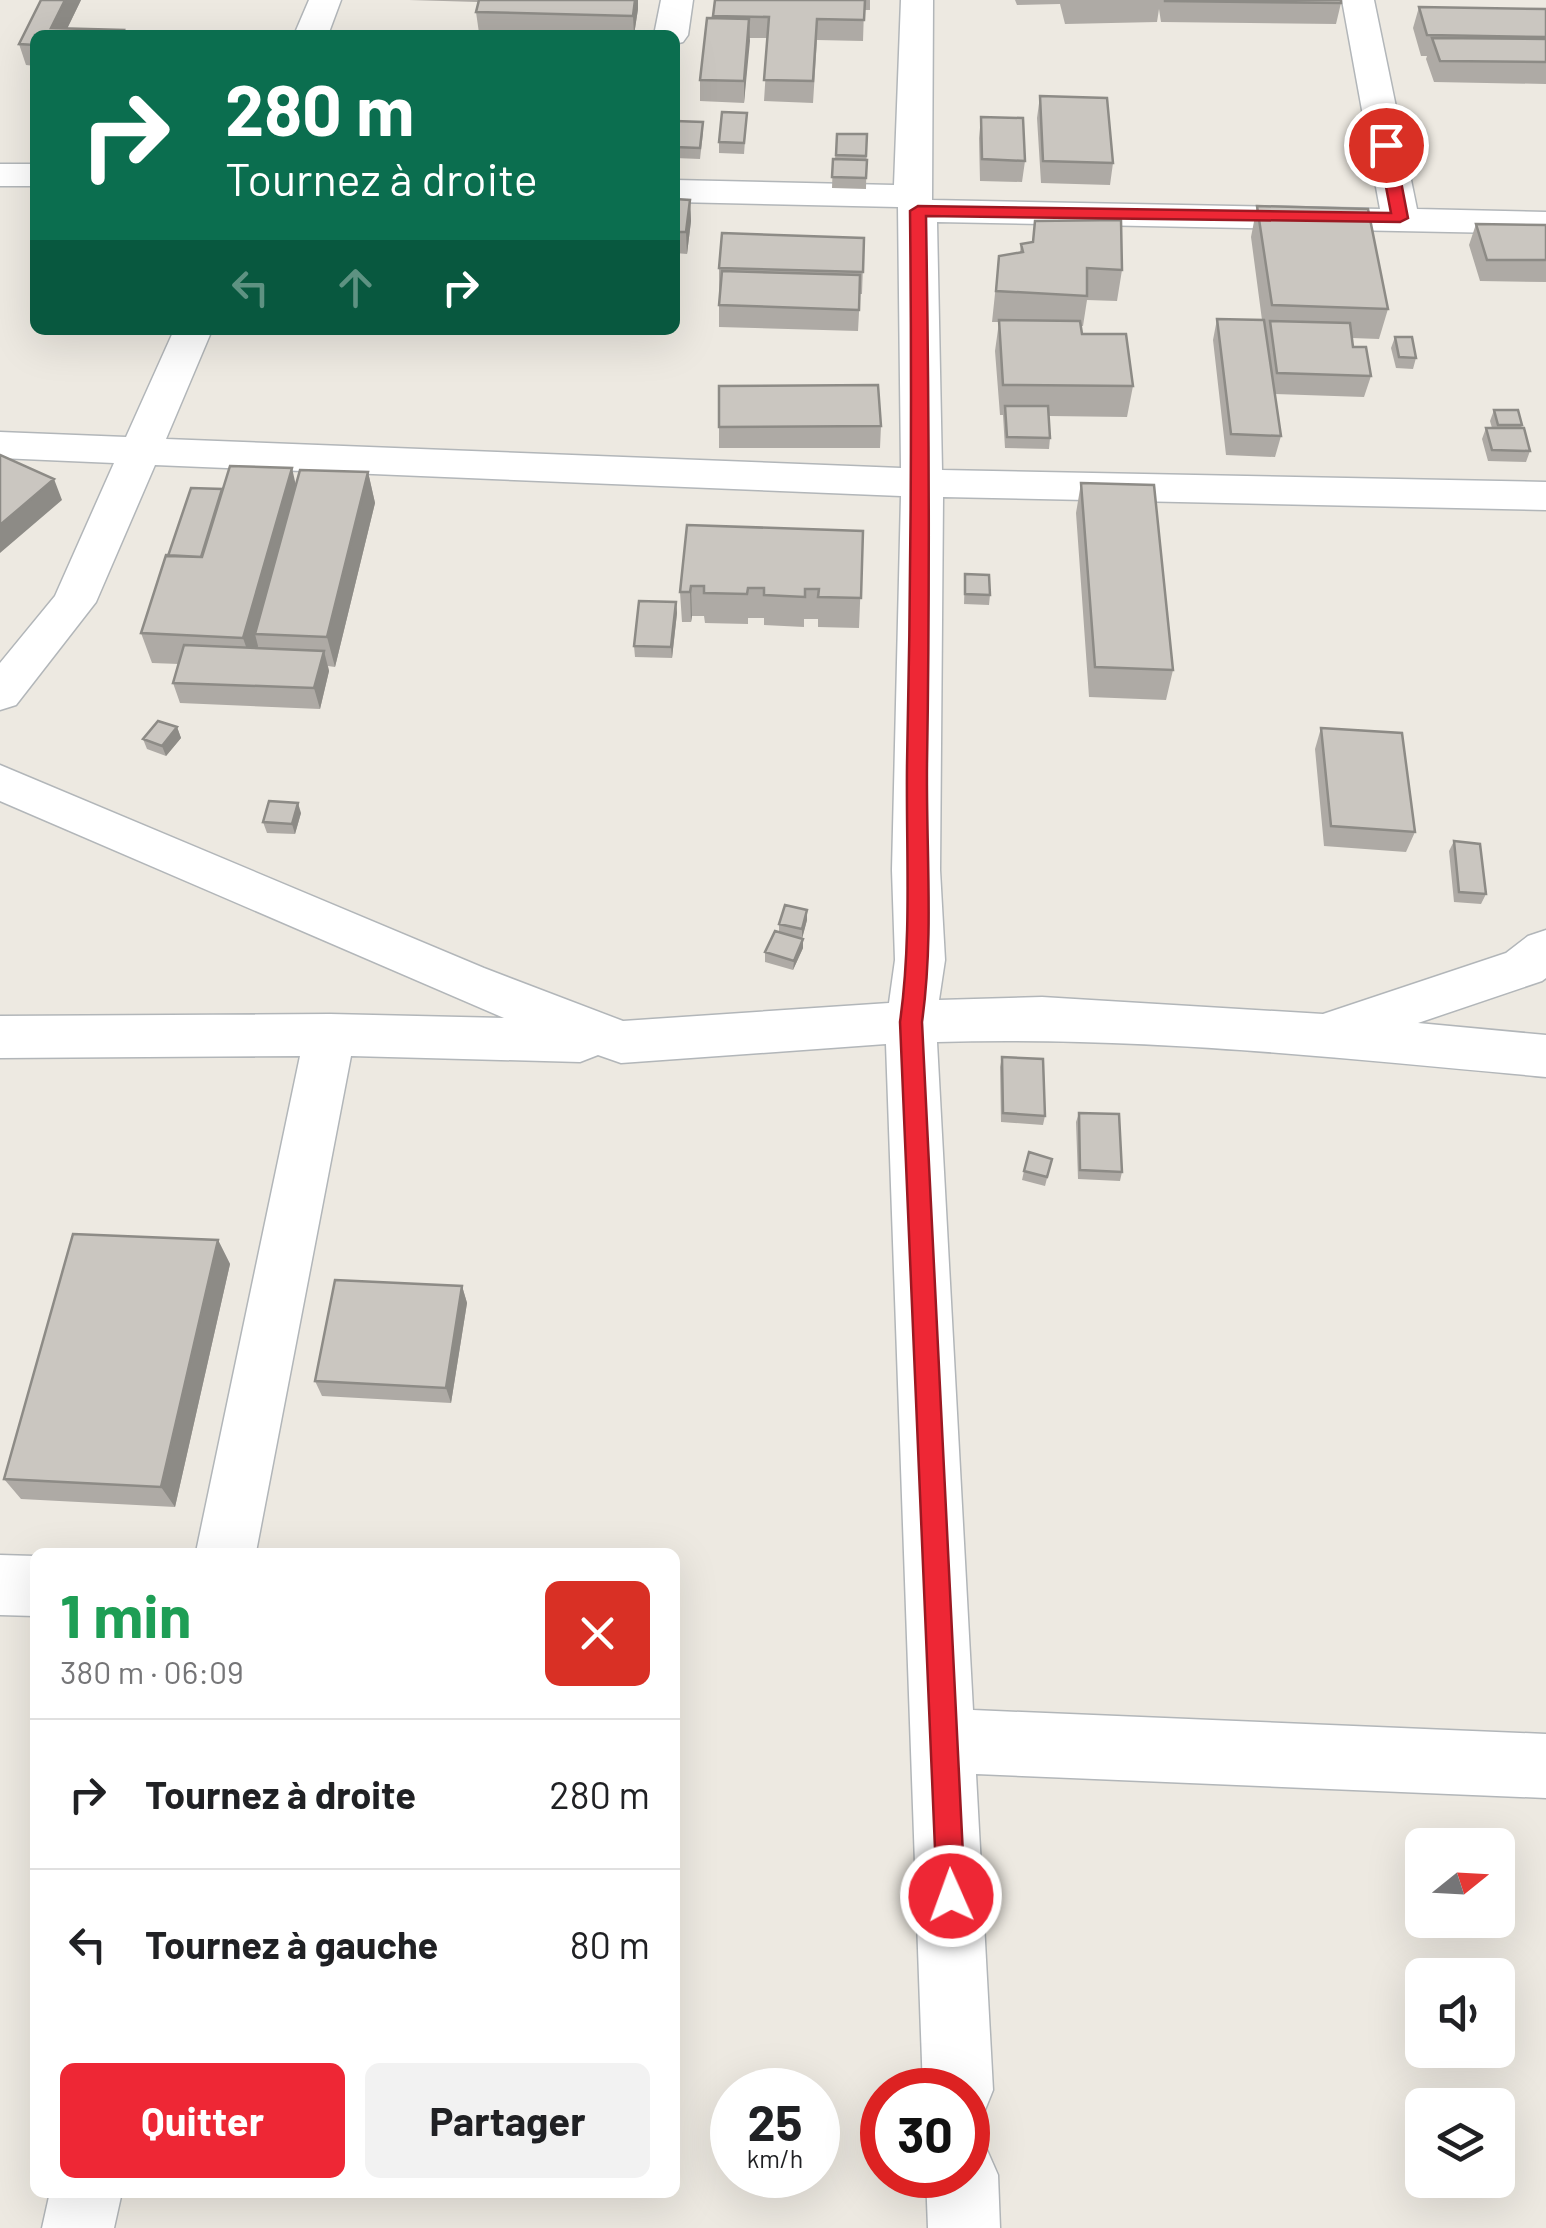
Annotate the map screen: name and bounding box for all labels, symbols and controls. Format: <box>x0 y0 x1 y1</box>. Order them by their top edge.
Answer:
text: 280 m <box>225 66 414 150</box>
icon: right <box>60 70 190 200</box>
pin <box>1344 103 1429 188</box>
icon: arrive <box>1359 118 1414 173</box>
text: Tournez à droite <box>225 151 538 205</box>
icon: left <box>223 260 278 315</box>
icon: ahead <box>328 260 383 315</box>
icon: right <box>433 260 488 315</box>
text: 1 min <box>60 1578 191 1650</box>
button: close <box>545 1581 650 1686</box>
text: 380 m · 06:09 <box>60 1652 244 1690</box>
icon: right <box>60 1767 115 1822</box>
text: Tournez à droite <box>145 1771 416 1817</box>
text: 280 m <box>549 1771 650 1817</box>
north arrow <box>1405 1828 1515 1938</box>
map controls <box>1405 1828 1515 2198</box>
position arrow <box>899 1844 1003 1948</box>
icon: left <box>60 1917 115 1972</box>
text: Tournez à gauche <box>145 1921 438 1967</box>
text: 80 m <box>570 1921 650 1967</box>
button: sound <box>1405 1958 1515 2068</box>
button: Quitter <box>60 2063 345 2178</box>
button: Partager <box>365 2063 650 2178</box>
speed limit sign: 30 <box>860 2068 990 2198</box>
button: layers <box>1405 2088 1515 2198</box>
text: 25 <box>748 2091 802 2151</box>
text: km/h <box>747 2143 803 2173</box>

